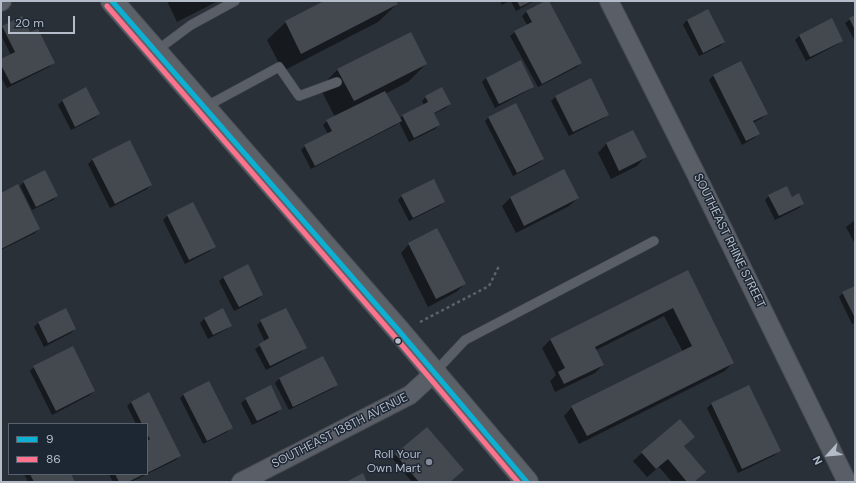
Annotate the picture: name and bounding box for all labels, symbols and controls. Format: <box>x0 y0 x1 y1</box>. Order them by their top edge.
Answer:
scale bar <box>10 8 77 34</box>
text: 20 m <box>15 15 44 31</box>
street label: SOUTHEAST RHINE STREET <box>690 171 768 311</box>
unlabelled marker <box>393 336 403 346</box>
street label: SOUTHEAST 138TH AVENUE <box>270 390 410 472</box>
legend <box>8 423 148 475</box>
text: 9 <box>46 431 54 447</box>
north arrow <box>808 435 848 475</box>
place label: Roll Your Own Mart <box>367 448 421 476</box>
text: 86 <box>46 451 61 467</box>
text: N <box>809 454 825 467</box>
marker: Roll Your Own Mart <box>424 457 434 467</box>

